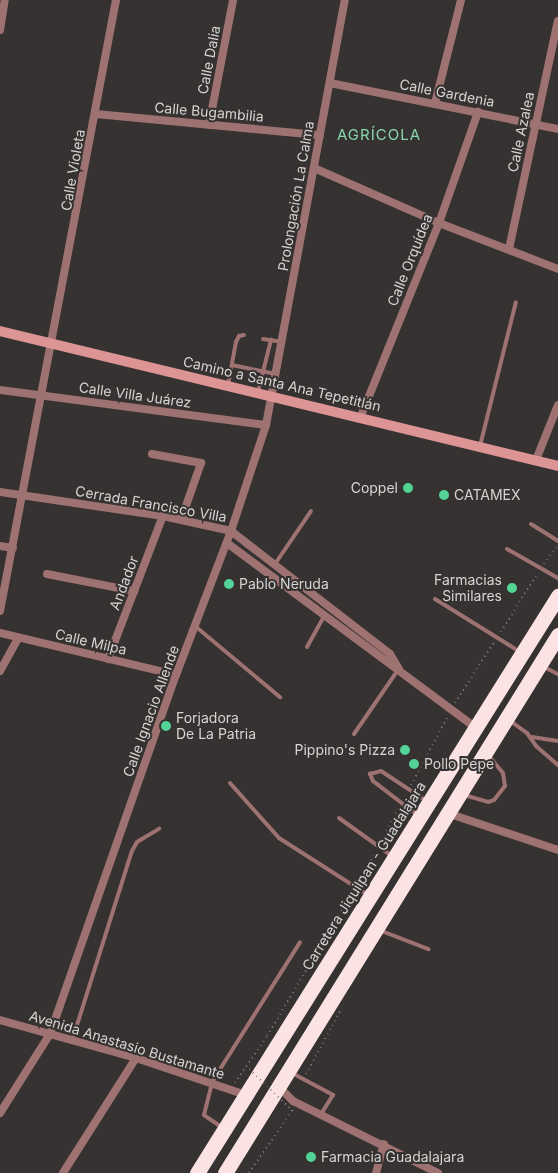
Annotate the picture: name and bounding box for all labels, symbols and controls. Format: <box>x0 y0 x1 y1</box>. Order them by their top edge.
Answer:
street label: Calle Dalia <box>194 24 224 96</box>
street label: Calle Gardenia <box>398 76 496 110</box>
street label: Calle Azalea <box>504 90 538 174</box>
street label: Calle Bugambilia <box>154 99 264 125</box>
street label: Prolongación La Calma <box>275 120 317 272</box>
district label: AGRÍCOLA <box>336 126 422 144</box>
street label: Calle Violeta <box>58 128 88 212</box>
street label: Calle Orquídea <box>384 212 436 308</box>
street label: Camino a Santa Ana Tepetitlán <box>182 353 382 415</box>
street label: Calle Villa Juárez <box>78 379 192 411</box>
place label: Coppel <box>351 480 398 496</box>
street label: Cerrada Francisco Villa <box>74 482 228 526</box>
marker: Coppel <box>402 482 414 494</box>
place label: CATAMEX <box>454 487 521 503</box>
marker: CATAMEX <box>438 489 450 501</box>
street label: Andador <box>106 554 142 612</box>
place label: Farmacias Similares <box>434 572 502 604</box>
place label: Pablo Neruda <box>239 576 329 592</box>
marker: Pablo Neruda <box>223 578 235 590</box>
marker: Farmacias Similares <box>506 582 518 594</box>
street label: Calle Milpa <box>54 626 128 658</box>
street label: Calle Ignacio Allende <box>119 643 183 779</box>
place label: Forjadora De La Patria <box>176 710 256 742</box>
marker: Forjadora De La Patria <box>160 720 172 732</box>
place label: Pippino's Pizza <box>294 742 395 758</box>
marker: Pippino's Pizza <box>399 744 411 756</box>
place label: Pollo Pepe <box>424 756 494 772</box>
marker: Pollo Pepe <box>408 758 420 770</box>
street label: Carretera Jiquilpan - Guadalajara <box>299 779 429 973</box>
street label: Avenida Anastasio Bustamante <box>27 1007 227 1083</box>
place label: Farmacia Guadalajara <box>321 1149 464 1165</box>
marker: Farmacia Guadalajara <box>305 1151 317 1163</box>

